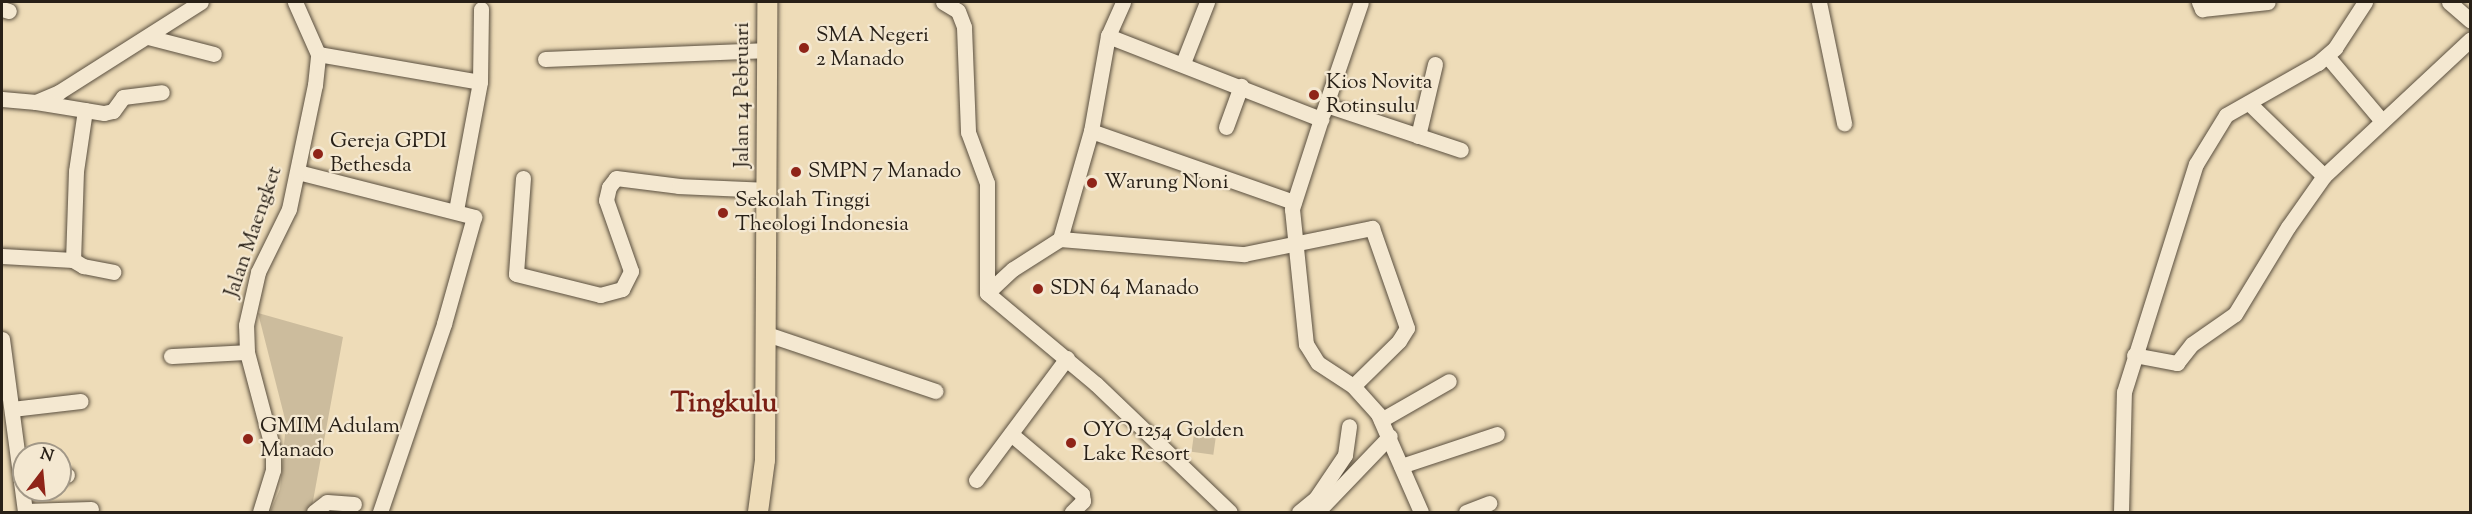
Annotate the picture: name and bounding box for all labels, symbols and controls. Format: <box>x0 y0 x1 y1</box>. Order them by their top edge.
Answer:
street label: Jalan 14 Pebruari <box>730 22 756 168</box>
place label: SMA Negeri 2 Manado <box>816 23 929 73</box>
marker: SMA Negeri 2 Manado <box>797 41 811 55</box>
place label: Kios Novita Rotinsulu <box>1326 70 1432 120</box>
marker: Kios Novita Rotinsulu <box>1307 88 1321 102</box>
place label: Gereja GPDI Bethesda <box>330 129 447 179</box>
marker: Gereja GPDI Bethesda <box>311 147 325 161</box>
place label: SMPN 7 Manado <box>808 159 961 185</box>
street label: Jalan Maengket <box>220 163 288 301</box>
marker: SMPN 7 Manado <box>789 165 803 179</box>
place label: Warung Noni <box>1104 170 1229 196</box>
marker: Warung Noni <box>1085 176 1099 190</box>
place label: Sekolah Tinggi Theologi Indonesia <box>735 188 909 238</box>
marker: Sekolah Tinggi Theologi Indonesia <box>716 206 730 220</box>
place label: SDN 64 Manado <box>1050 276 1199 302</box>
marker: SDN 64 Manado <box>1031 282 1045 296</box>
district label: Tingkulu <box>671 389 777 421</box>
place label: GMIM Adulam Manado <box>260 414 400 464</box>
place label: OYO 1254 Golden Lake Resort <box>1083 418 1244 468</box>
marker: GMIM Adulam Manado <box>241 432 255 446</box>
marker: OYO 1254 Golden Lake Resort <box>1064 436 1078 450</box>
north arrow <box>12 442 72 502</box>
text: N <box>37 443 56 469</box>

